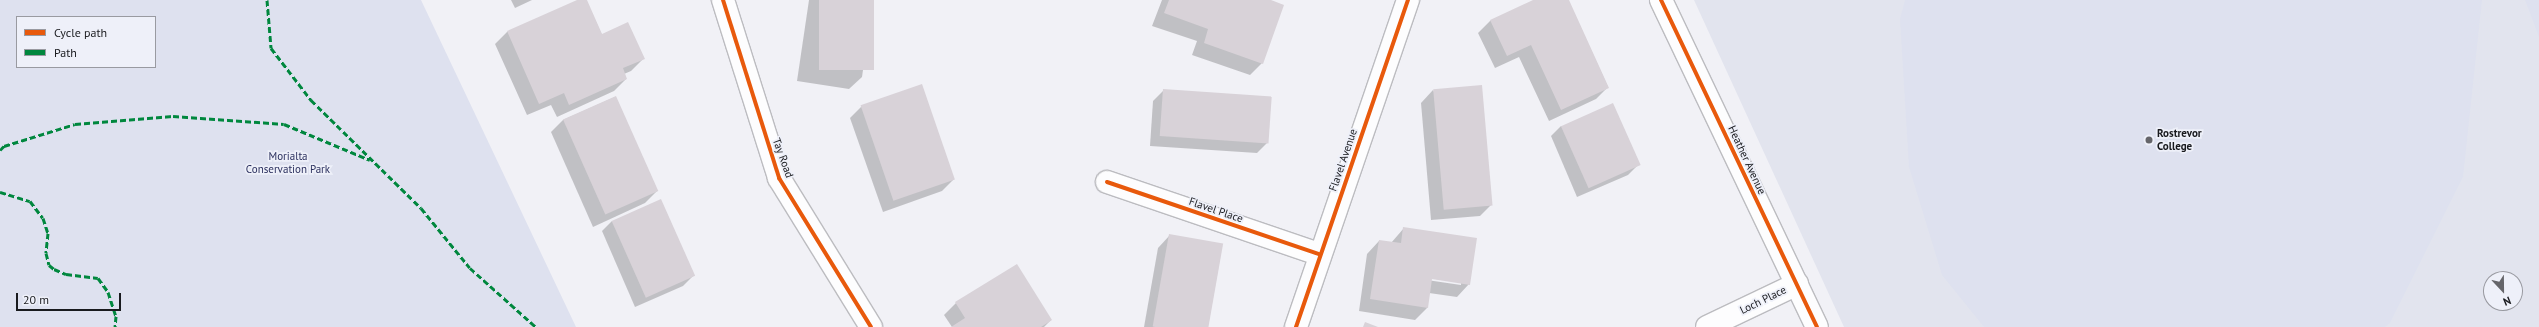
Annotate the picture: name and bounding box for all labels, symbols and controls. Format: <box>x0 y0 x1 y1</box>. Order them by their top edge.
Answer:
legend <box>16 16 156 68</box>
text: Cycle path <box>54 25 107 40</box>
text: Path <box>54 45 77 60</box>
street label: Heather Avenue <box>1725 123 1769 197</box>
street label: Flavel Avenue <box>1326 127 1360 193</box>
place label: Rostrevor College <box>2157 127 2202 153</box>
marker: Rostrevor College <box>2144 135 2154 145</box>
street label: Tay Road <box>770 136 796 180</box>
park label: Morialta Conservation Park <box>246 150 330 176</box>
street label: Flavel Place <box>1187 195 1245 225</box>
north arrow <box>2483 271 2523 311</box>
street label: Loch Place <box>1738 283 1788 317</box>
scale bar <box>18 285 123 311</box>
text: 20 m <box>23 292 49 307</box>
text: N <box>2501 293 2513 309</box>

